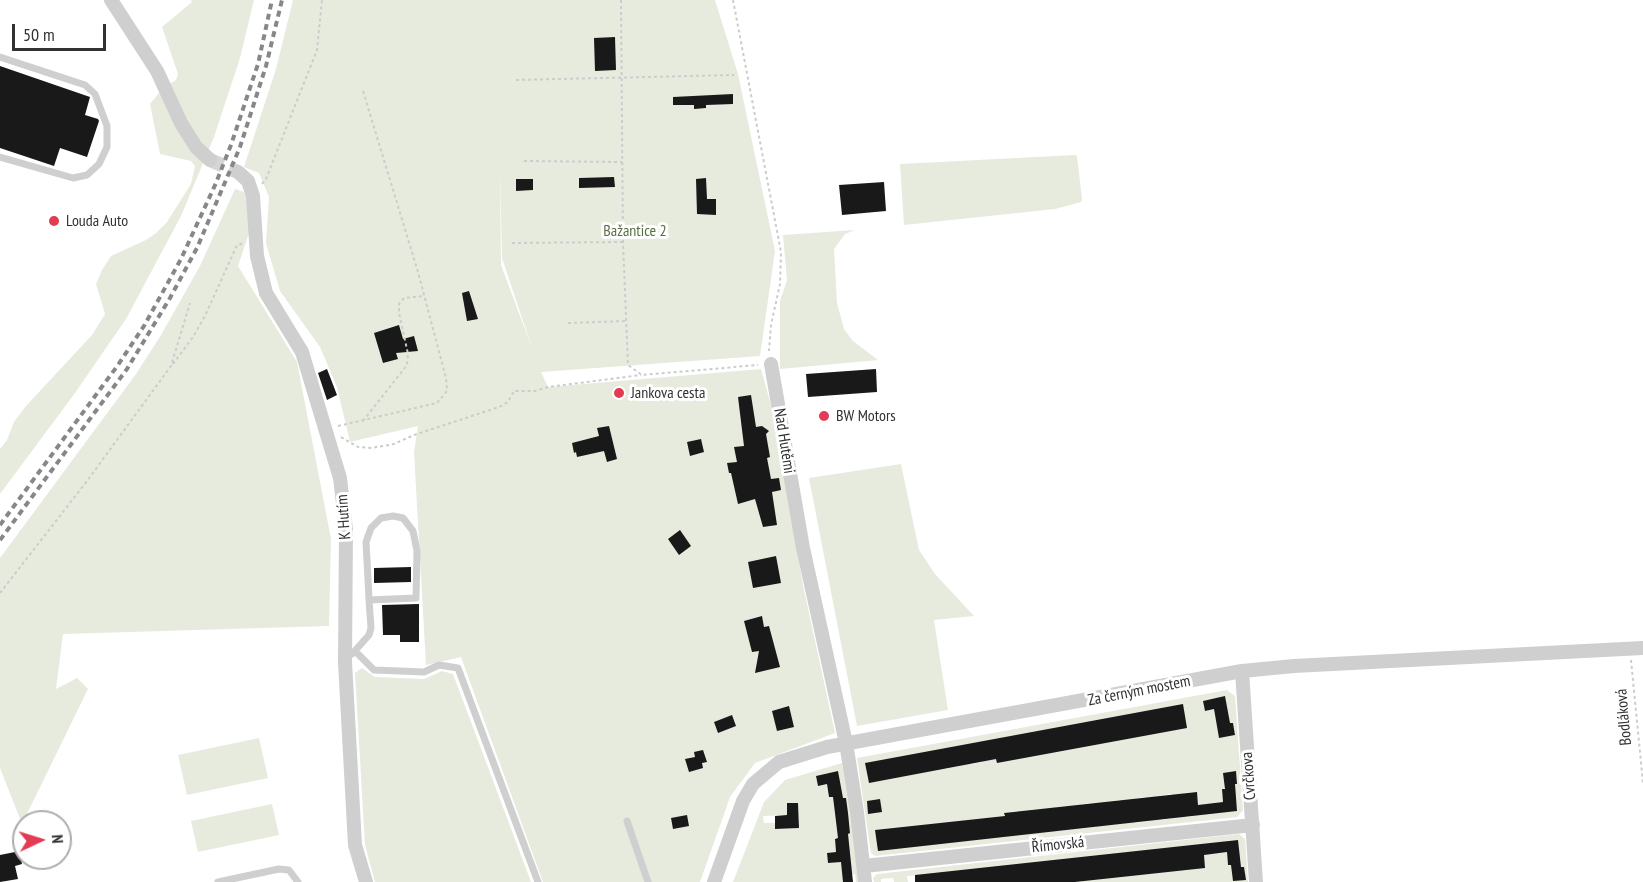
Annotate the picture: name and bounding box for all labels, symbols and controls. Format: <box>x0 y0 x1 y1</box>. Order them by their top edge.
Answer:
scale bar <box>15 12 110 50</box>
text: 50 m <box>23 23 55 46</box>
place label: Louda Auto <box>66 211 128 231</box>
marker: Louda Auto <box>47 214 61 228</box>
park label: Bažantice 2 <box>603 221 667 241</box>
place label: Jankova cesta <box>631 383 705 403</box>
marker: Jankova cesta <box>612 386 626 400</box>
place label: BW Motors <box>836 406 896 426</box>
street label: Nad Hutěmi <box>769 407 799 475</box>
marker: BW Motors <box>817 409 831 423</box>
street label: K Hutím <box>333 494 355 540</box>
street label: Za černým mostem <box>1086 672 1192 710</box>
street label: Bodláková <box>1612 688 1636 746</box>
street label: Cvrčkova <box>1238 751 1260 801</box>
north arrow <box>12 810 72 870</box>
street label: Římovská <box>1031 833 1085 857</box>
text: N <box>48 834 68 844</box>

